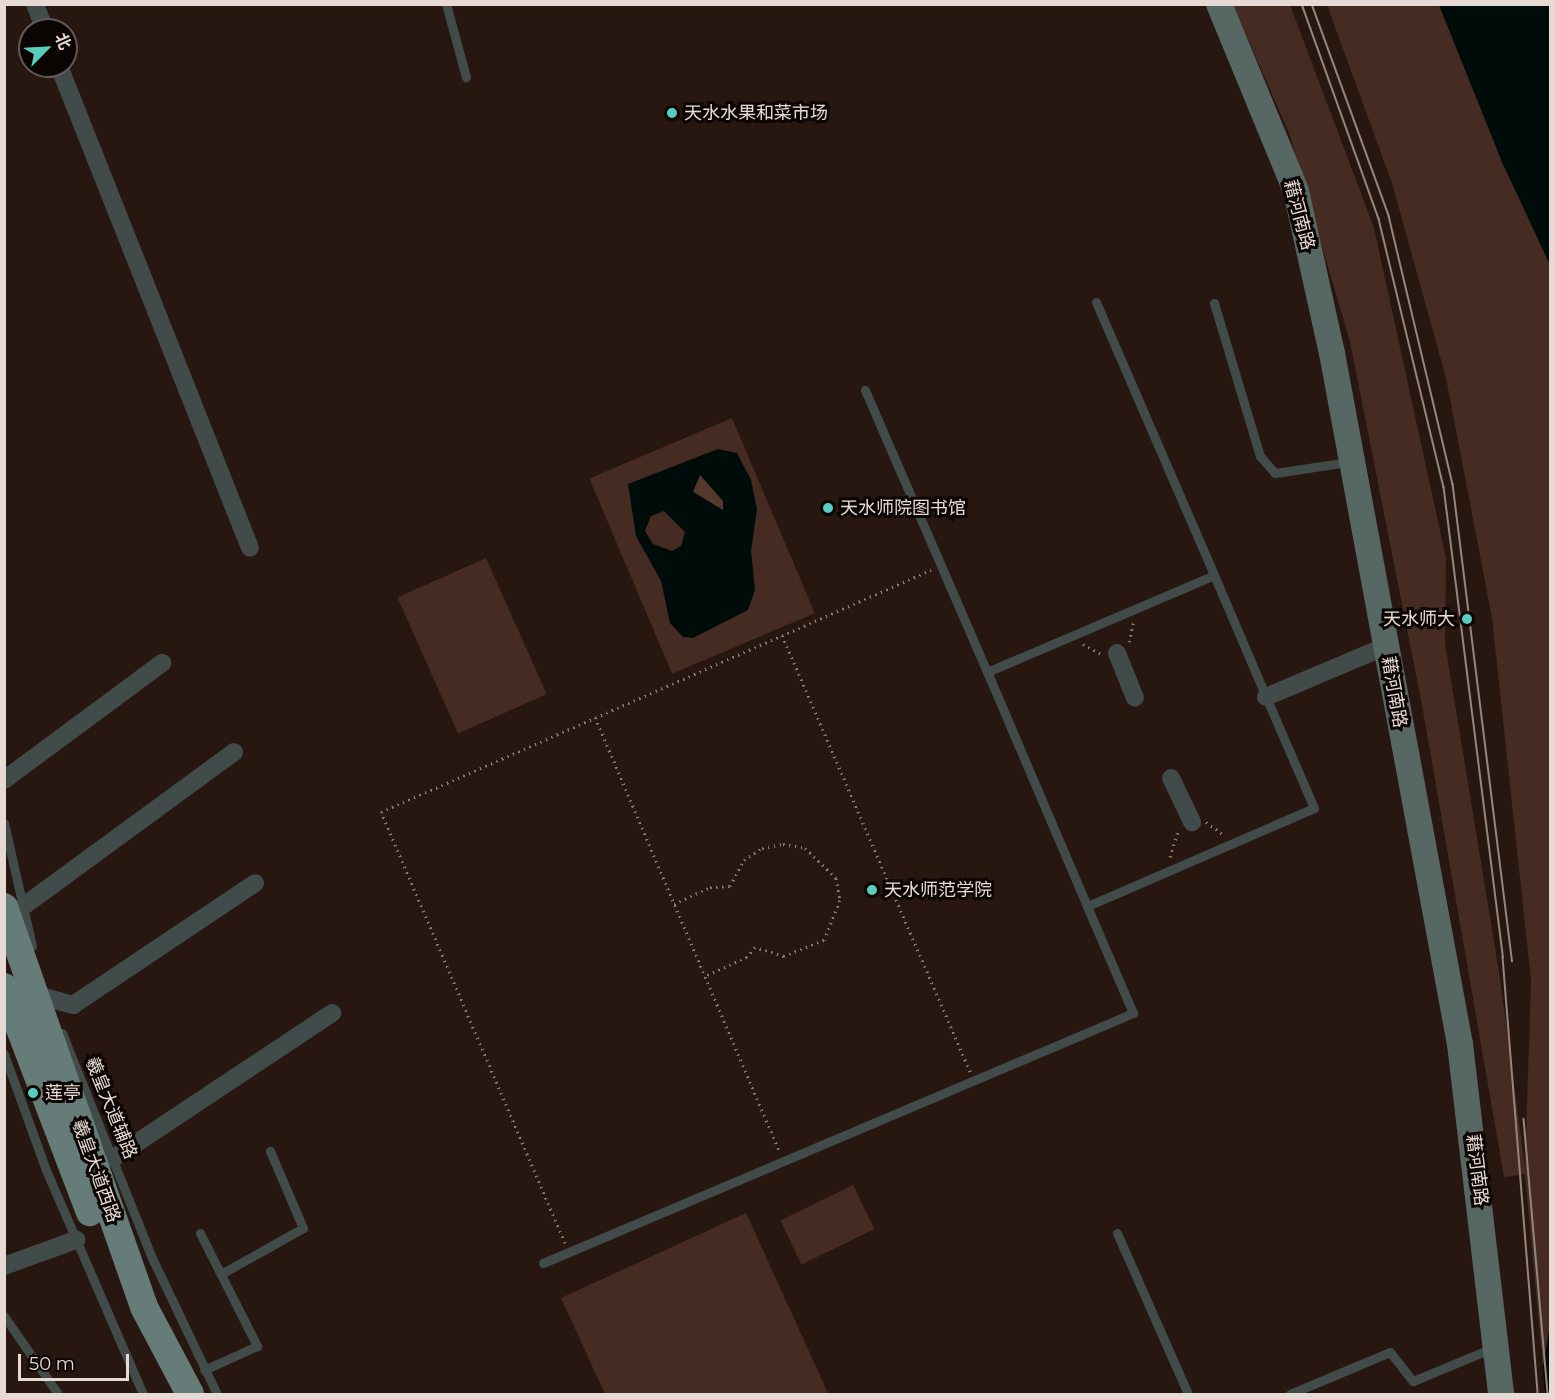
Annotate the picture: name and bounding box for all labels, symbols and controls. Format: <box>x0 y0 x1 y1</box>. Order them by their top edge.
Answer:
north arrow <box>18 18 78 78</box>
text: 北 <box>51 30 75 52</box>
place label: 天水水果和菜市场 <box>684 102 828 124</box>
marker: 天水水果和菜市场 <box>665 106 679 120</box>
street label: 藉河南路 <box>1279 177 1319 253</box>
place label: 天水师院图书馆 <box>840 497 966 519</box>
marker: 天水师院图书馆 <box>821 501 835 515</box>
place label: 天水师大 <box>1383 608 1455 630</box>
marker: 天水师大 <box>1460 612 1474 626</box>
street label: 藉河南路 <box>1377 655 1411 729</box>
place label: 天水师范学院 <box>884 879 992 901</box>
marker: 天水师范学院 <box>865 883 879 897</box>
street label: 羲皇大道辅路 <box>81 1054 141 1162</box>
place label: 莲亭 <box>45 1082 81 1104</box>
marker: 莲亭 <box>26 1086 40 1100</box>
street label: 羲皇大道西路 <box>67 1117 125 1225</box>
street label: 藉河南路 <box>1462 1133 1492 1207</box>
scale bar <box>21 1342 132 1380</box>
text: 50 m <box>29 1353 75 1375</box>

